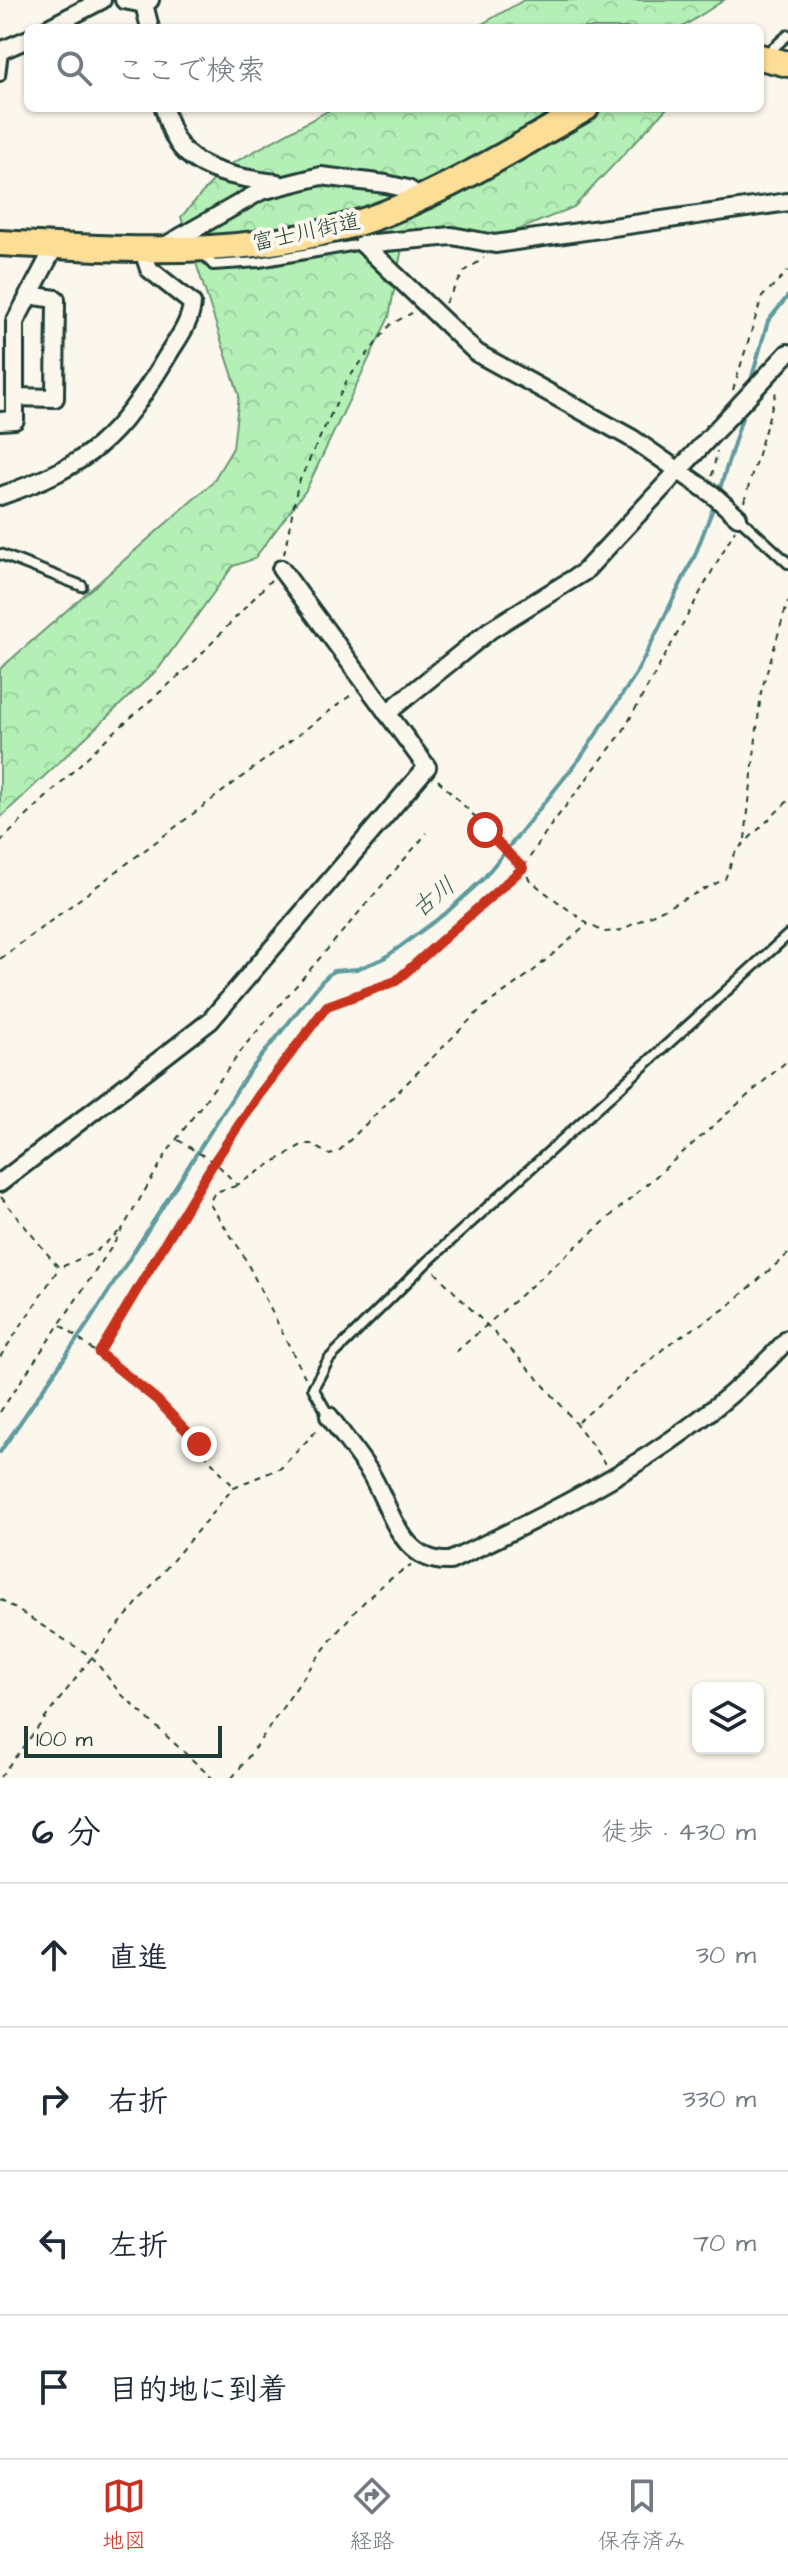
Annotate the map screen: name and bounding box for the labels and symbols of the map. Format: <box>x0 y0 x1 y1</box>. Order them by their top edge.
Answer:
street label: 富士川街道 <box>249 206 363 259</box>
route start <box>467 812 503 848</box>
water label: 古川 <box>404 869 463 926</box>
route end <box>181 1426 217 1462</box>
scale bar <box>24 1722 222 1758</box>

